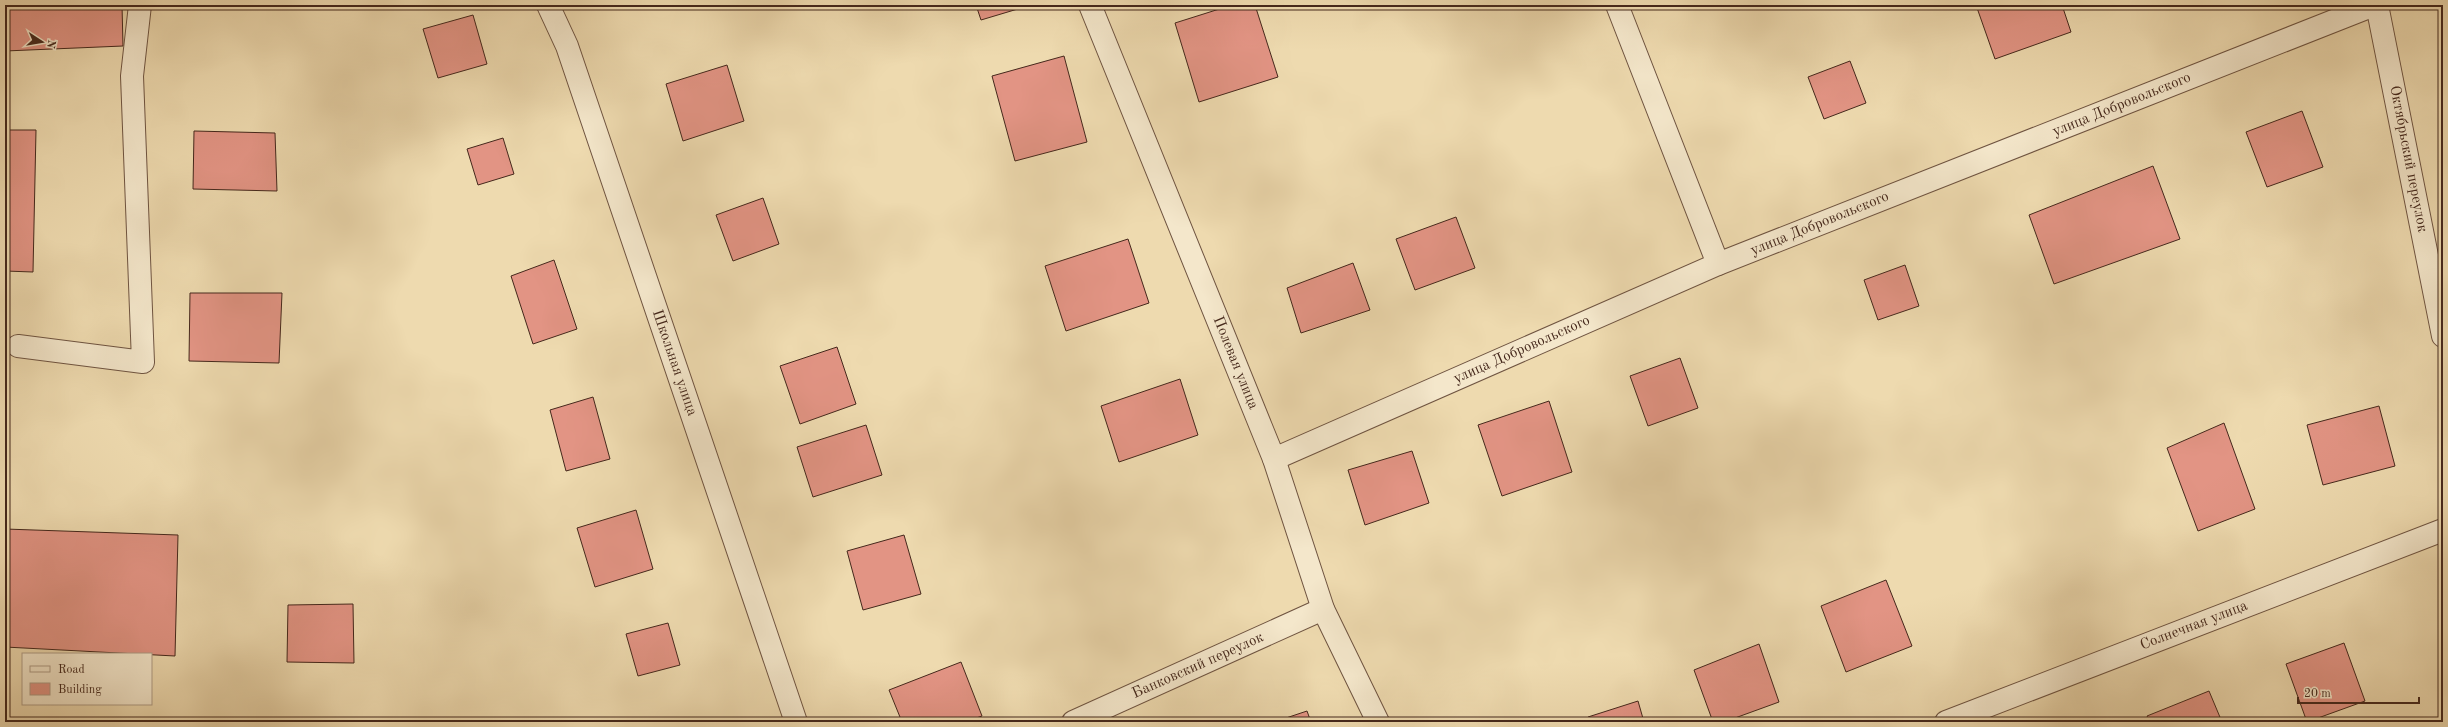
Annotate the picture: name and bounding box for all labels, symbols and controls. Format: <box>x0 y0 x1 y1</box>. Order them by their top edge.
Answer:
north arrow <box>22 22 62 62</box>
text: N <box>44 39 57 50</box>
street label: улица Добровольского <box>2051 70 2193 140</box>
street label: Октябрьский переулок <box>2386 84 2430 234</box>
street label: улица Добровольского <box>1749 189 1891 259</box>
street label: Школьная улица <box>649 308 699 419</box>
street label: улица Добровольского <box>1451 313 1593 387</box>
street label: Полевая улица <box>1210 314 1261 412</box>
street label: Солнечная улица <box>2138 598 2250 653</box>
street label: Банковский переулок <box>1130 630 1266 702</box>
legend <box>22 653 152 705</box>
text: Road <box>58 664 85 676</box>
scale bar <box>2298 679 2419 705</box>
text: Building <box>58 684 102 696</box>
text: 20 m <box>2304 688 2331 700</box>

